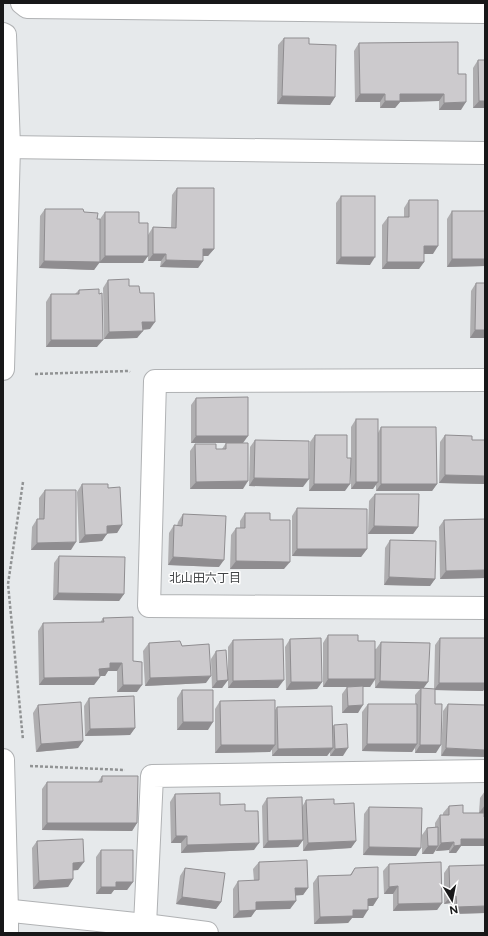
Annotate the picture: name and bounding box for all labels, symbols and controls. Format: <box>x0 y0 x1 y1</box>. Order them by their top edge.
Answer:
district label: 北山田六丁目 <box>169 571 241 585</box>
north arrow <box>432 880 472 920</box>
text: N <box>448 902 459 916</box>

